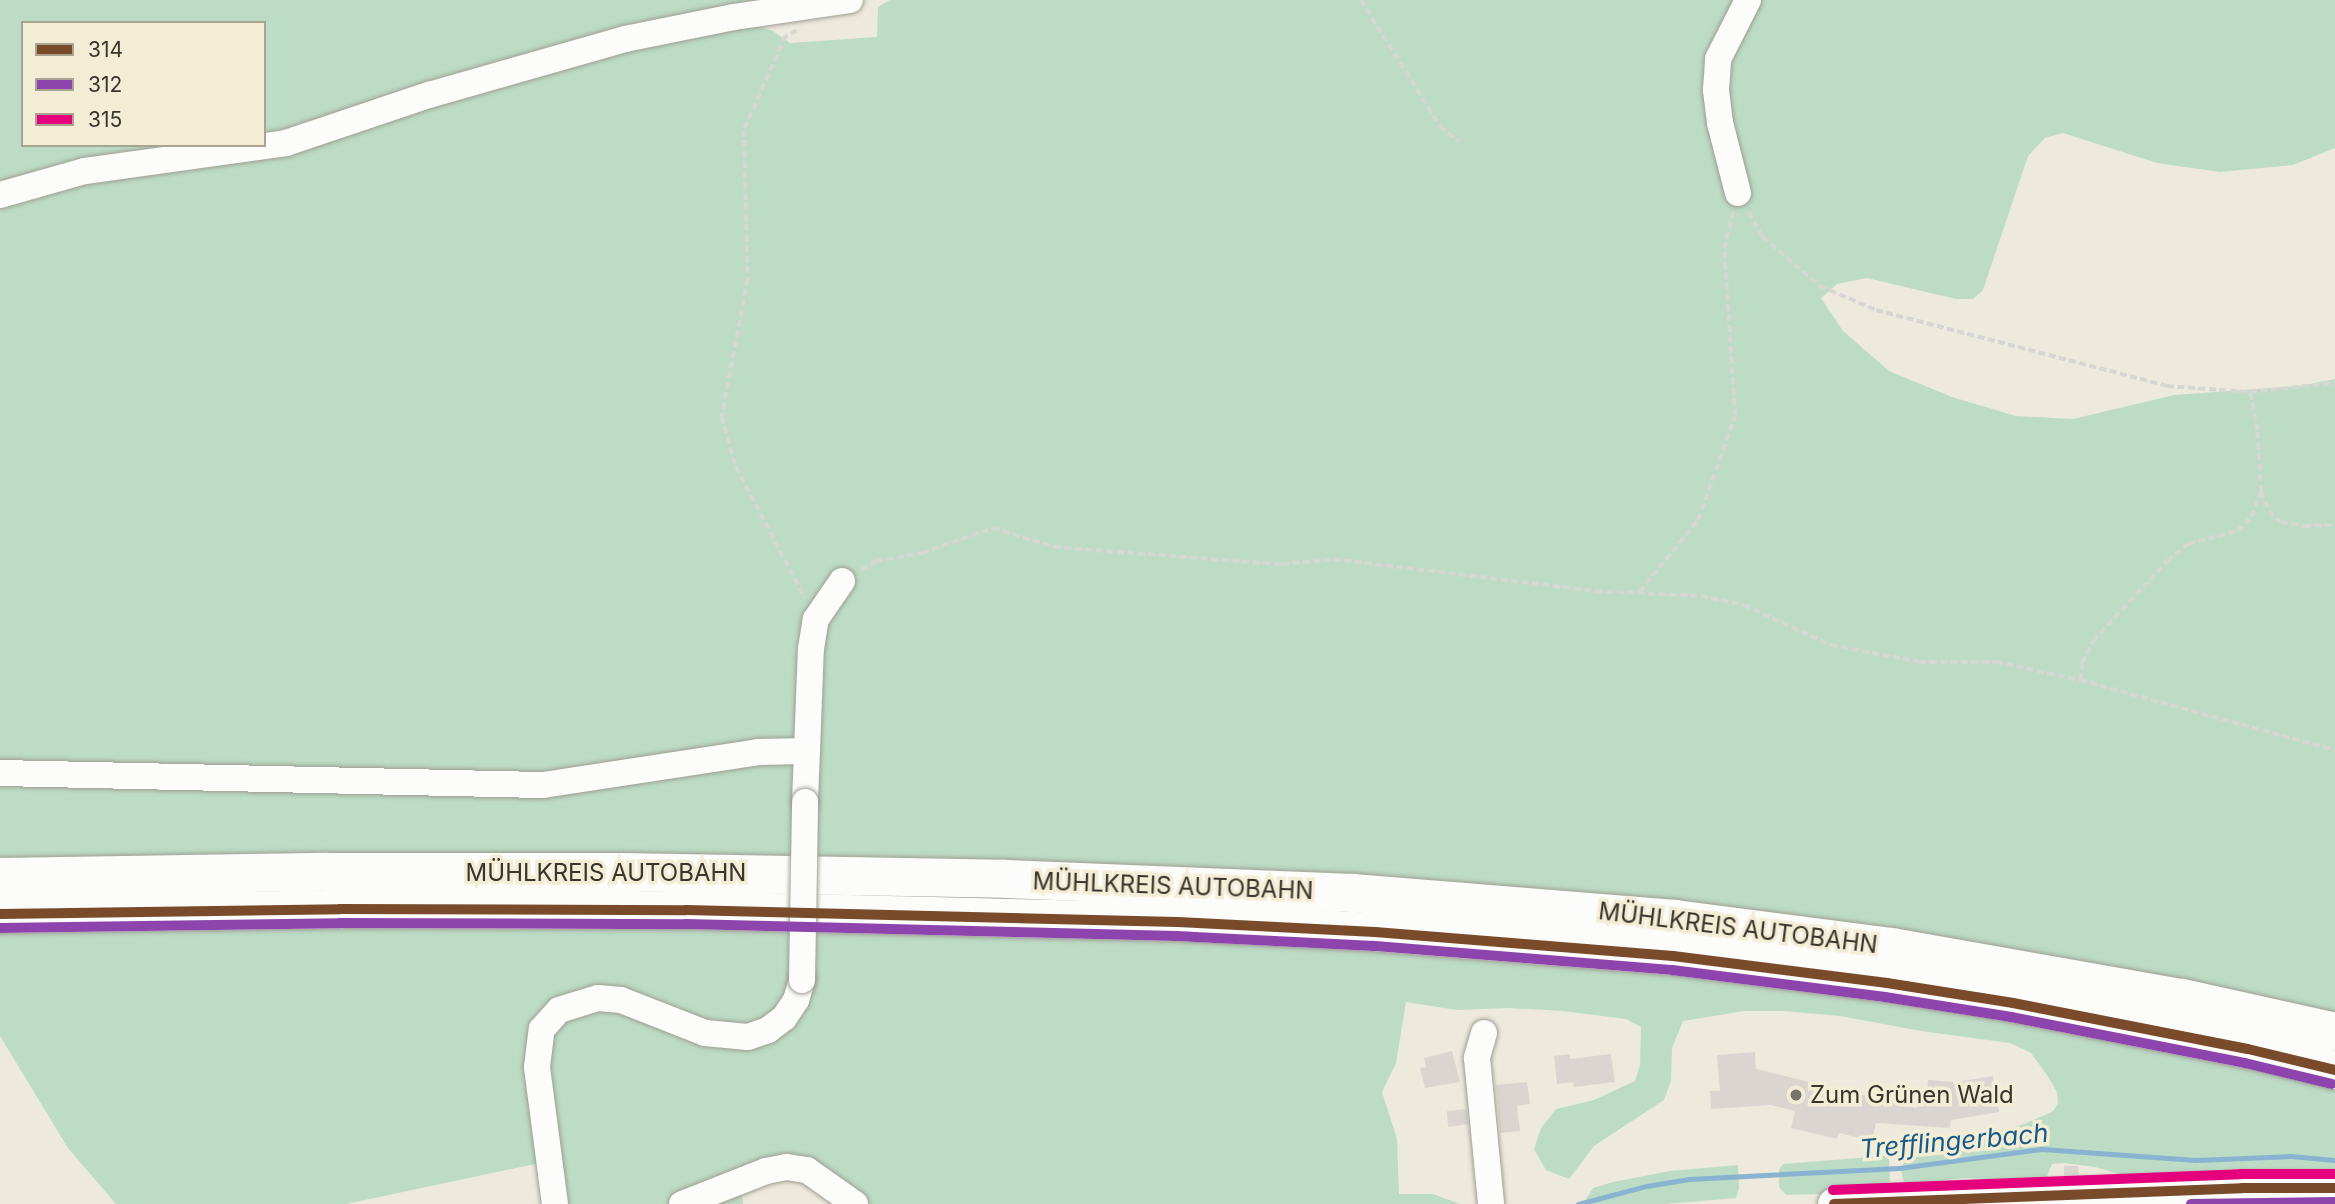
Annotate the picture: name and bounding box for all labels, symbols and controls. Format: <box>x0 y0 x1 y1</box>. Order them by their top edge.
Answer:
legend <box>21 21 266 147</box>
text: 314 <box>88 37 123 62</box>
text: 312 <box>88 72 122 97</box>
text: 315 <box>88 107 122 132</box>
street label: MÜHLKREIS AUTOBAHN <box>466 859 746 887</box>
street label: MÜHLKREIS AUTOBAHN <box>1032 867 1314 905</box>
street label: MÜHLKREIS AUTOBAHN <box>1597 897 1879 959</box>
place label: Zum Grünen Wald <box>1810 1081 2014 1109</box>
marker: Zum Grünen Wald <box>1788 1087 1804 1103</box>
water label: Trefflingerbach <box>1858 1117 2050 1165</box>

